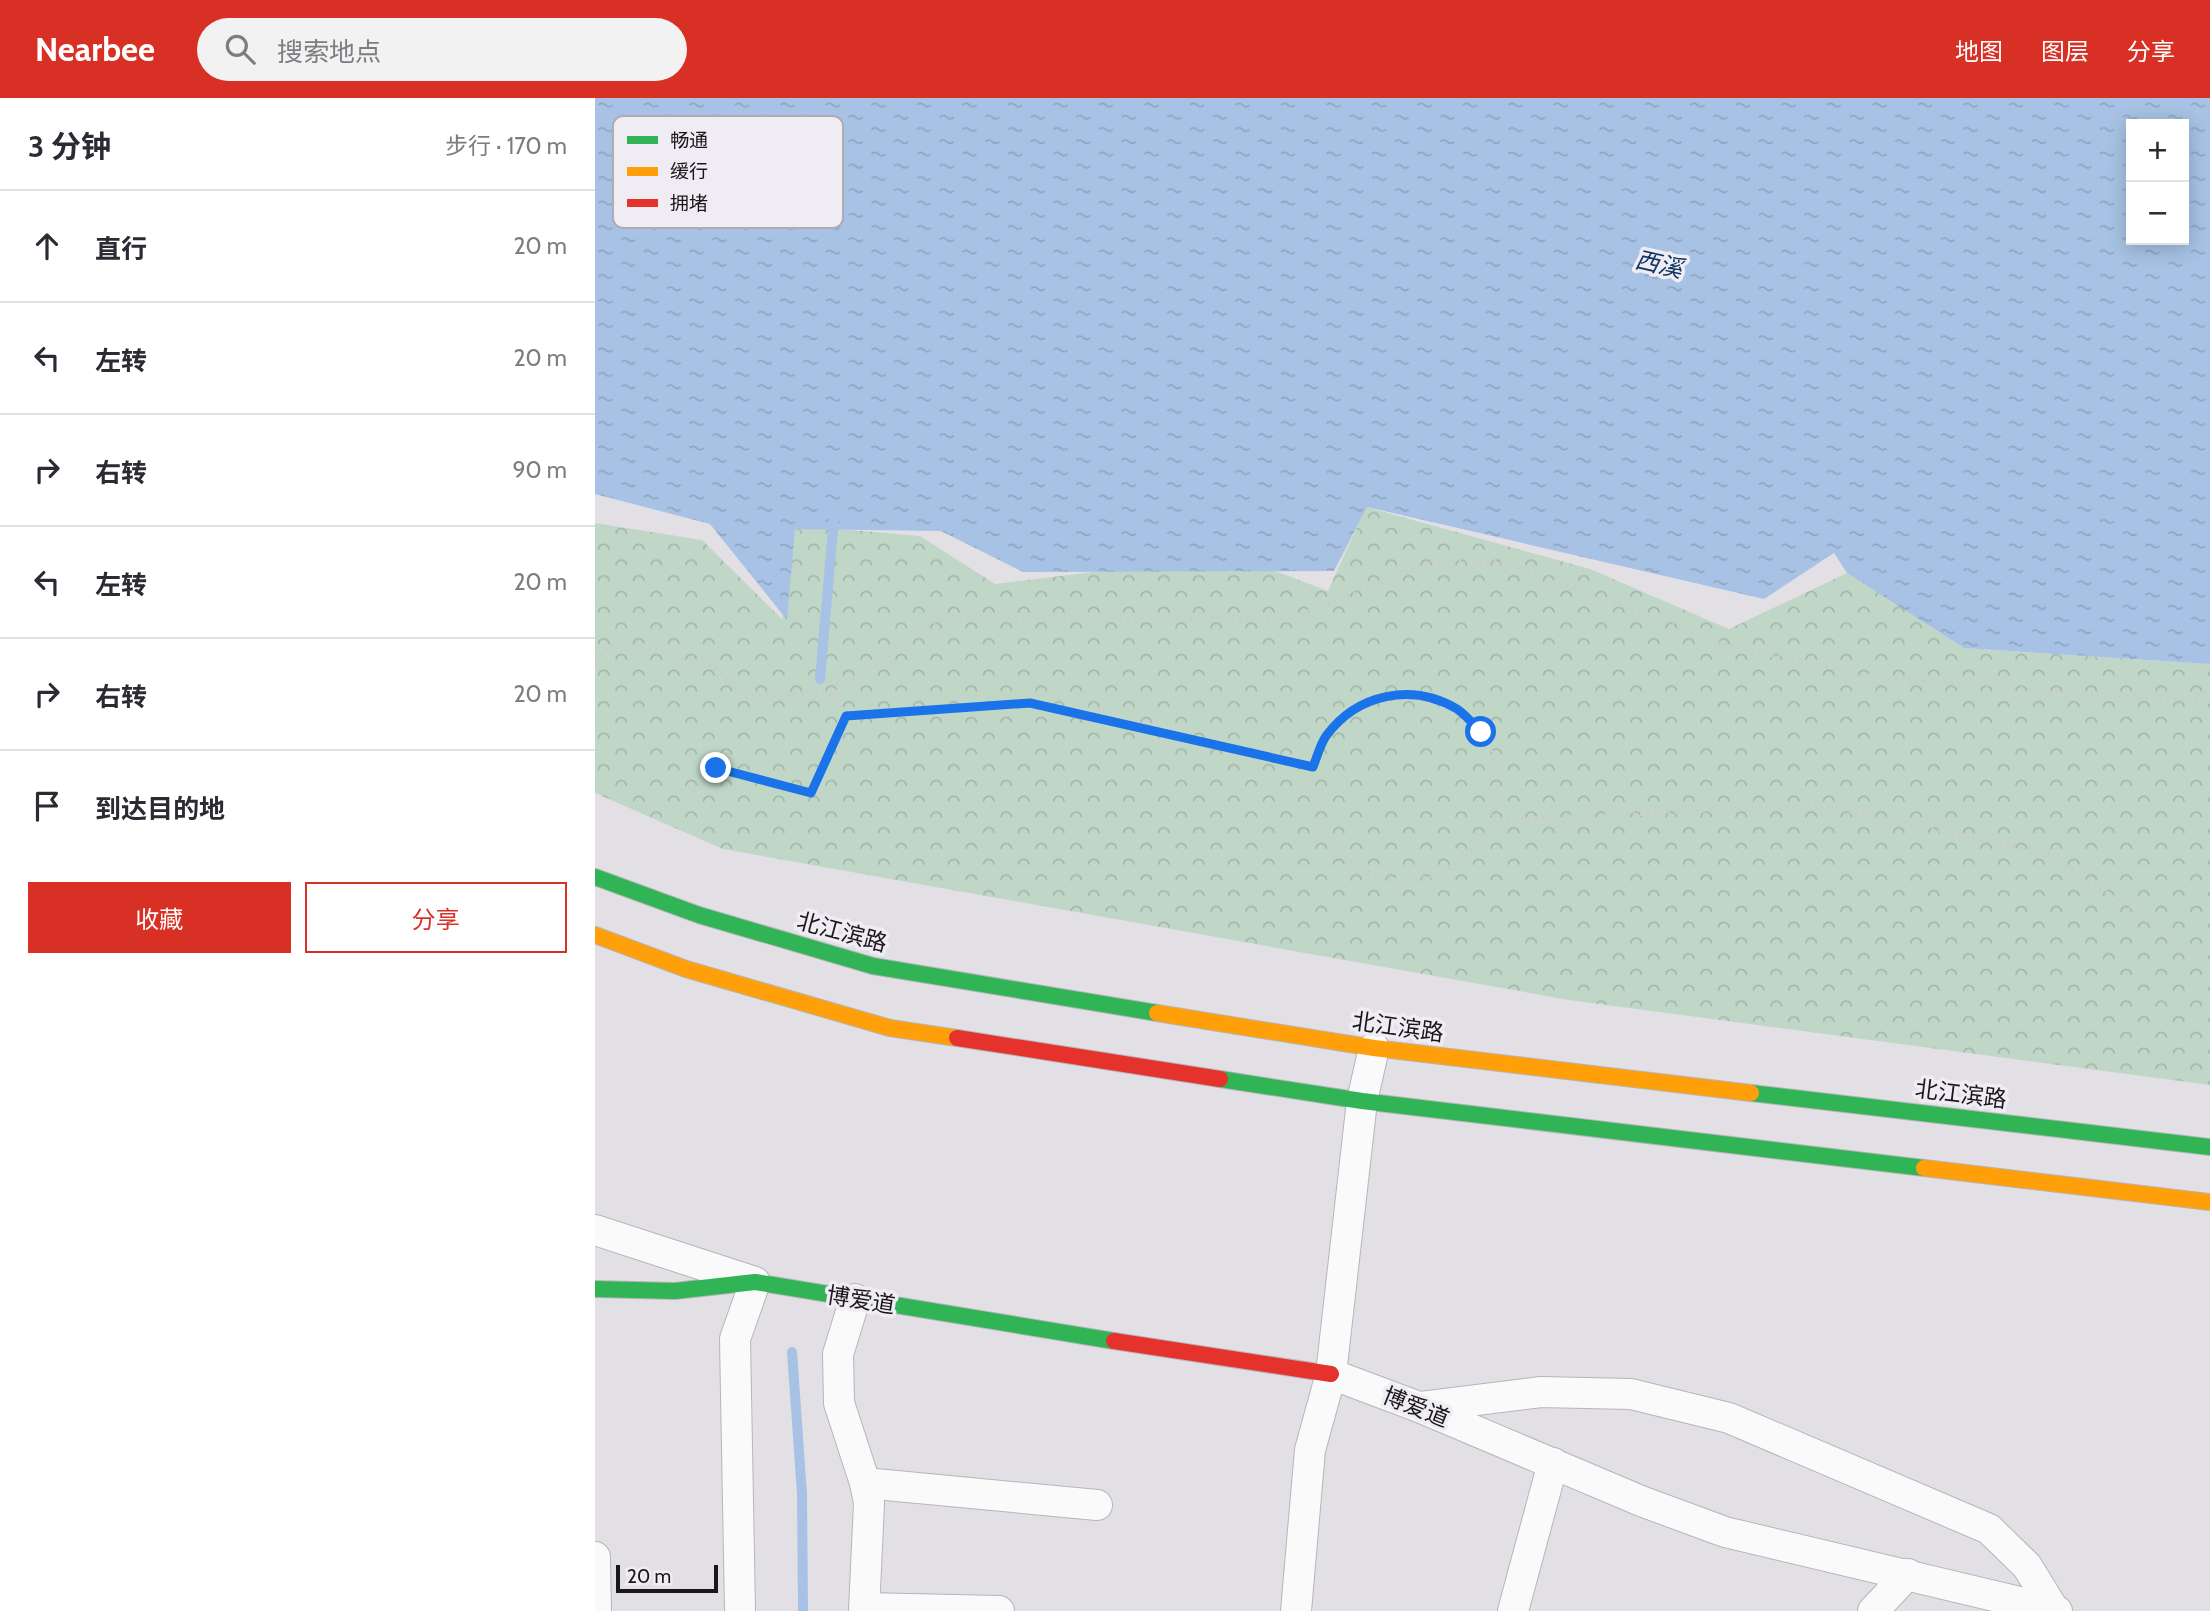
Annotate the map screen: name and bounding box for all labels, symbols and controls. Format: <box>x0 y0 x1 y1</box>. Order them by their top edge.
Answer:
search box <box>197 18 687 81</box>
text: Nearbee <box>35 29 155 69</box>
icon: search <box>221 30 259 68</box>
text: 搜索地点 <box>277 36 381 68</box>
text: 地图 <box>1955 37 2003 66</box>
text: 图层 <box>2041 37 2089 66</box>
text: 分享 <box>2127 37 2175 66</box>
legend <box>613 116 843 228</box>
map controls <box>2126 119 2189 245</box>
button: + <box>2126 119 2189 182</box>
text: 3 分钟 <box>28 128 111 165</box>
text: 畅通 <box>670 129 708 152</box>
text: 步行 · 170 m <box>445 132 567 160</box>
text: 缓行 <box>670 160 708 183</box>
button: − <box>2126 182 2189 245</box>
text: 拥堵 <box>670 192 708 215</box>
icon: ahead <box>28 227 66 265</box>
text: 20 m <box>514 232 567 260</box>
text: 直行 <box>95 233 147 265</box>
water label: 西溪 <box>1632 244 1689 284</box>
icon: left <box>28 339 66 377</box>
text: 20 m <box>514 344 567 372</box>
text: 左转 <box>95 345 147 377</box>
icon: right <box>28 451 66 489</box>
text: 90 m <box>513 456 567 484</box>
text: 右转 <box>95 457 147 489</box>
icon: left <box>28 563 66 601</box>
text: 20 m <box>514 568 567 596</box>
text: 左转 <box>95 569 147 601</box>
icon: right <box>28 675 66 713</box>
text: 20 m <box>514 680 567 708</box>
text: 右转 <box>95 681 147 713</box>
route start <box>1465 716 1496 747</box>
route end <box>700 752 731 783</box>
icon: arrive <box>28 787 66 825</box>
text: 到达目的地 <box>95 793 225 825</box>
button: 收藏 <box>28 882 291 953</box>
button: 分享 <box>305 882 567 953</box>
street label: 北江滨路 <box>794 907 890 957</box>
street label: 北江滨路 <box>1350 1007 1446 1047</box>
street label: 北江滨路 <box>1914 1074 2008 1114</box>
street label: 博爱道 <box>825 1281 897 1319</box>
street label: 博爱道 <box>1379 1381 1453 1433</box>
scale bar <box>616 1562 717 1594</box>
text: 20 m <box>627 1565 671 1588</box>

